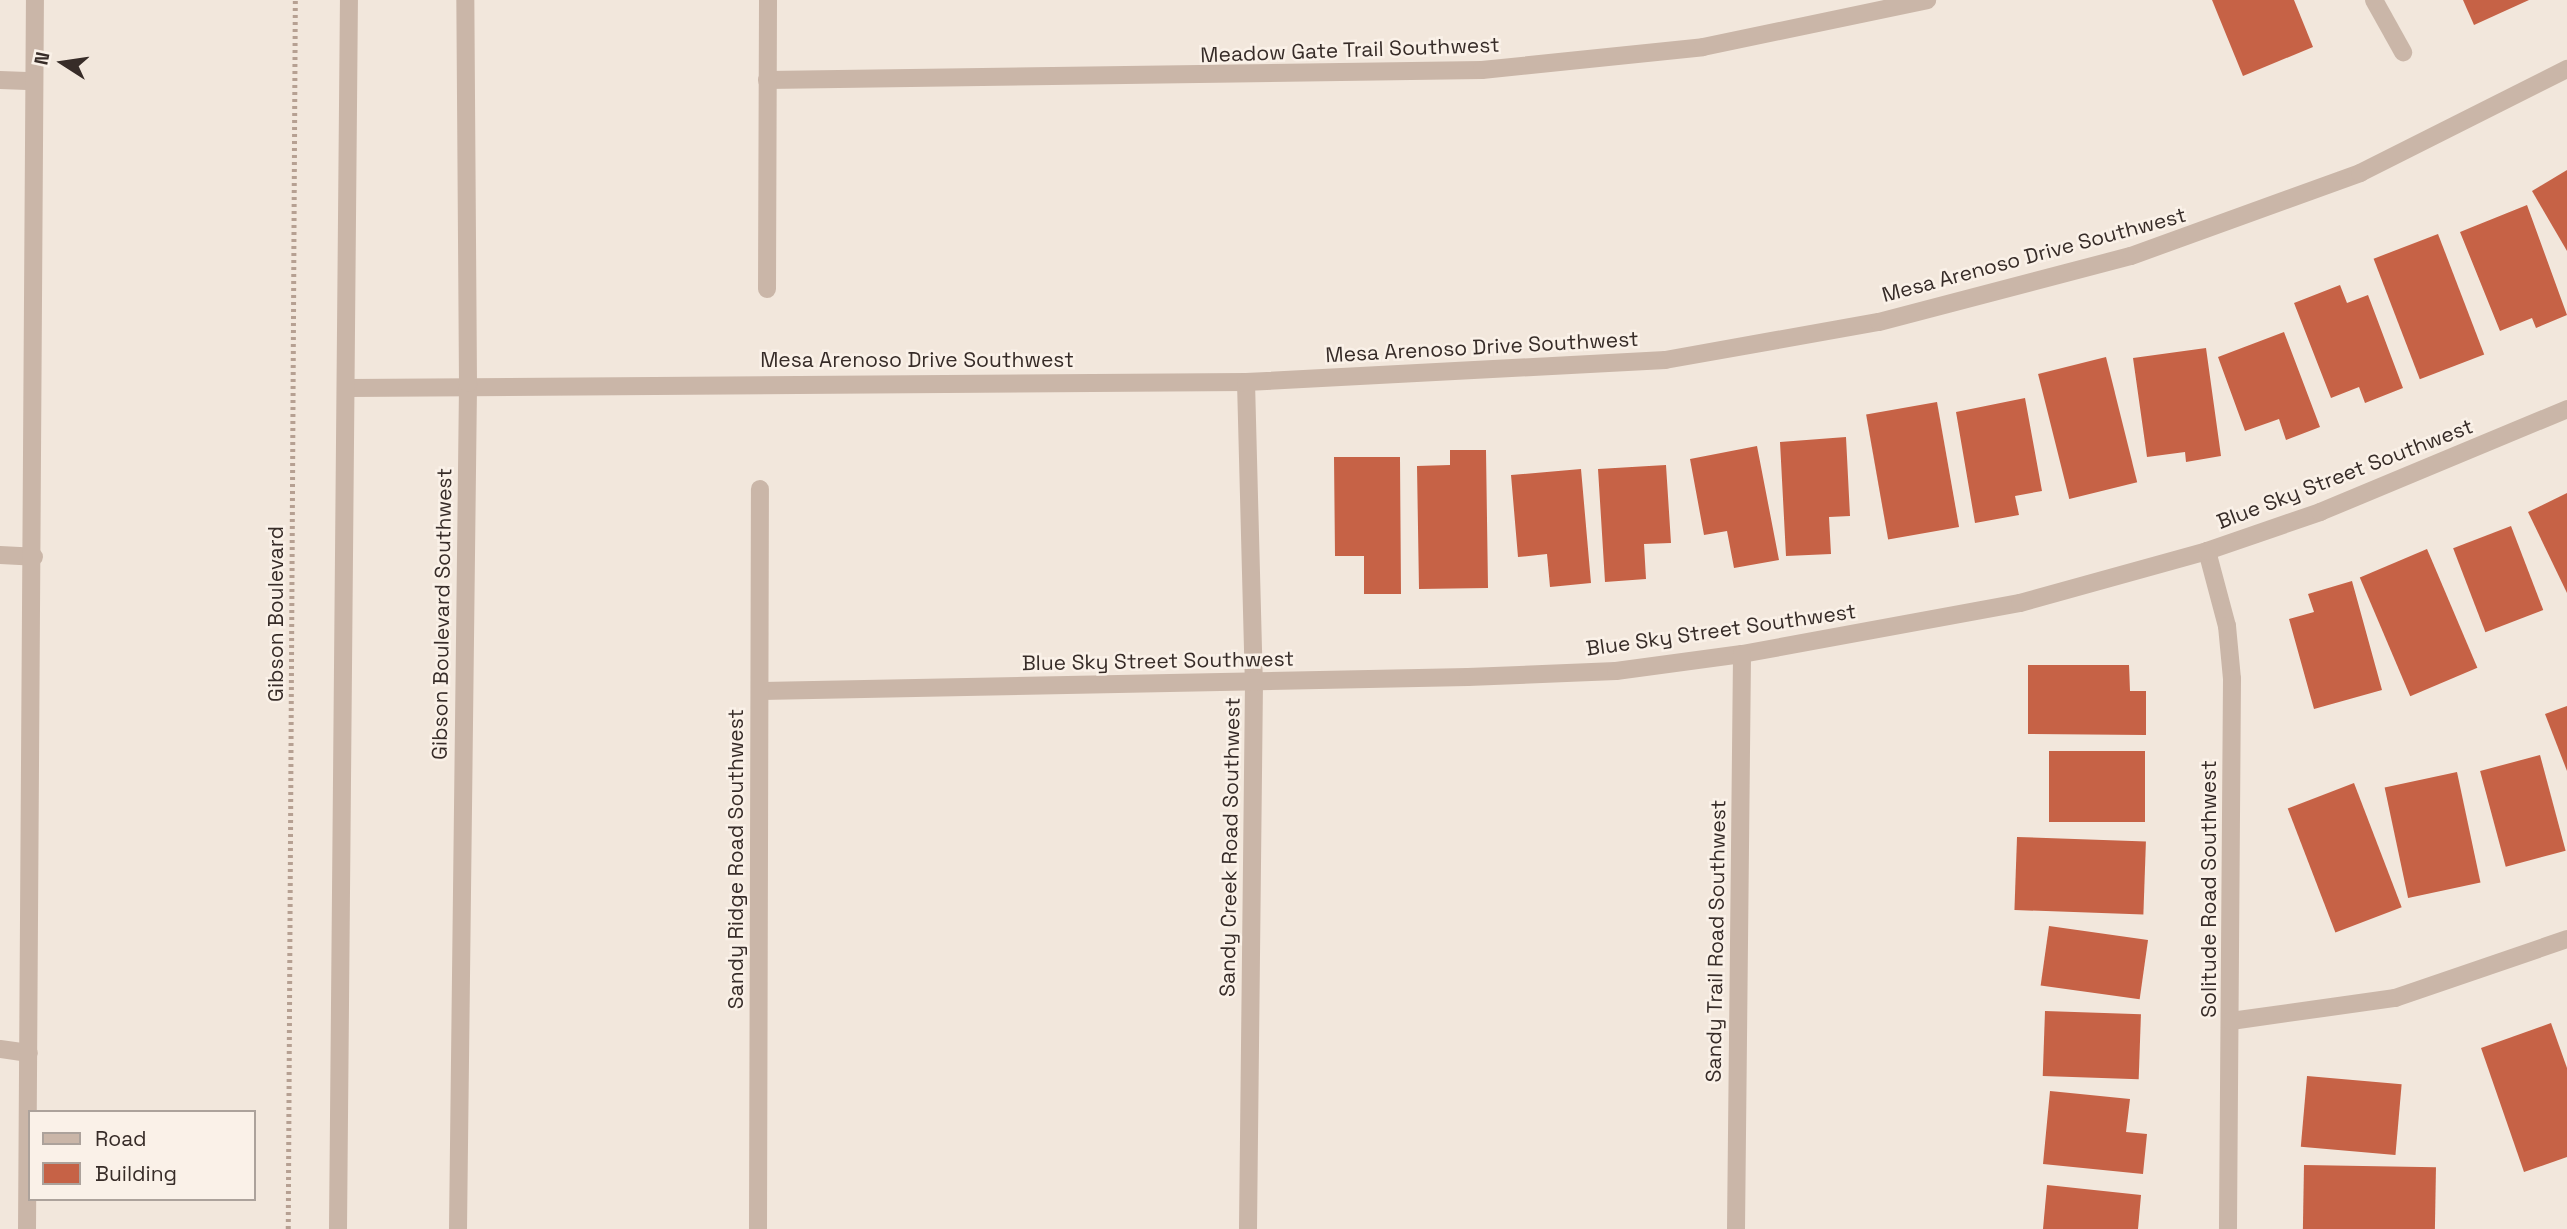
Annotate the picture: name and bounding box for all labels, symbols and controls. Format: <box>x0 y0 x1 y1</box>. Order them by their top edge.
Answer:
north arrow <box>28 28 98 98</box>
street label: Meadow Gate Trail Southwest <box>1200 32 1500 68</box>
text: N <box>28 50 56 67</box>
street label: Mesa Arenoso Drive Southwest <box>1879 202 2189 308</box>
street label: Mesa Arenoso Drive Southwest <box>1325 326 1639 368</box>
street label: Mesa Arenoso Drive Southwest <box>760 347 1074 373</box>
street label: Blue Sky Street Southwest <box>2213 413 2477 535</box>
street label: Gibson Boulevard Southwest <box>427 468 457 760</box>
street label: Gibson Boulevard <box>263 526 289 702</box>
street label: Blue Sky Street Southwest <box>1584 599 1858 661</box>
street label: Blue Sky Street Southwest <box>1022 646 1294 676</box>
street label: Sandy Creek Road Southwest <box>1215 697 1245 997</box>
street label: Sandy Ridge Road Southwest <box>723 709 749 1009</box>
street label: Solitude Road Southwest <box>2196 760 2222 1018</box>
street label: Sandy Trail Road Southwest <box>1701 799 1731 1083</box>
legend <box>28 1110 256 1201</box>
text: Road <box>95 1125 147 1152</box>
text: Building <box>95 1160 177 1187</box>

